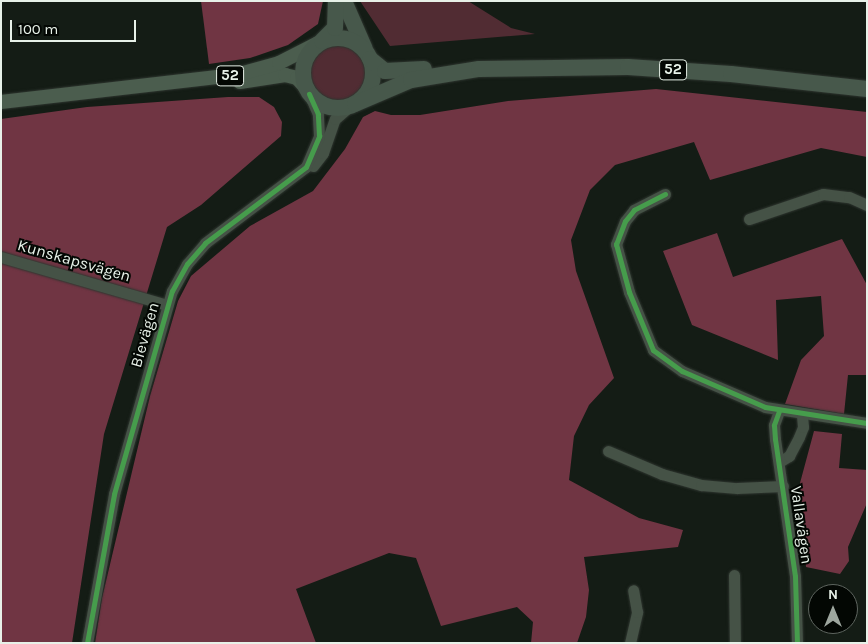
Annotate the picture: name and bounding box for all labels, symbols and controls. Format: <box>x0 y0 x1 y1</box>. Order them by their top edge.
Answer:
scale bar <box>12 10 139 42</box>
text: 100 m <box>18 20 58 38</box>
road number: 52 <box>658 58 688 82</box>
road number: 52 <box>215 64 245 88</box>
street label: Kunskapsvägen <box>15 236 133 286</box>
street label: Bievägen <box>127 300 163 370</box>
street label: Vallavägen <box>786 485 816 565</box>
north arrow <box>808 584 858 634</box>
text: N <box>828 586 838 603</box>

